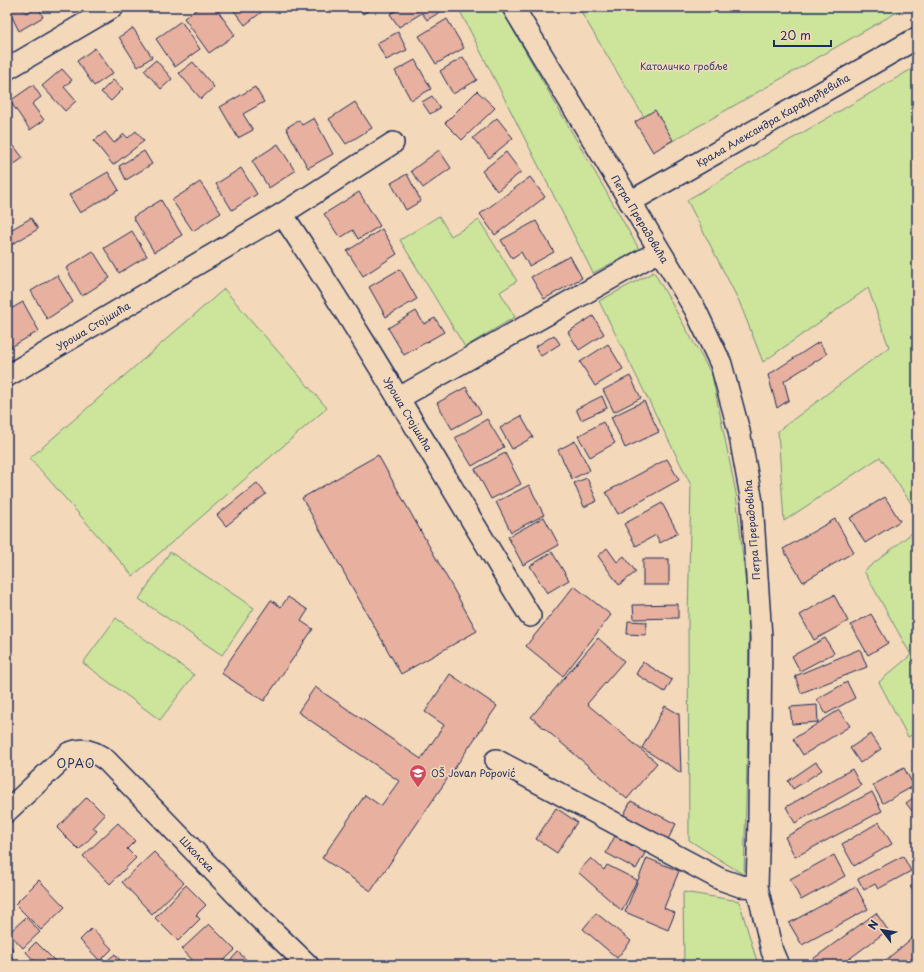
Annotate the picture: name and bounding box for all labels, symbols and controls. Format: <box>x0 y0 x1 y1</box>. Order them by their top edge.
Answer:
scale bar <box>774 22 831 48</box>
text: 20 m <box>780 26 811 44</box>
park label: Католичко гробље <box>640 58 728 73</box>
street label: Краља Александра Карађорђевића <box>693 69 853 170</box>
street label: Петра Прерадовића <box>608 172 673 266</box>
street label: Уроша Стојшића <box>53 297 133 354</box>
street label: Уроша Стојшића <box>380 374 437 454</box>
street label: Петра Прерадовића <box>740 479 763 581</box>
district label: ОРАО <box>57 754 95 772</box>
school or university icon: OŠ Jovan Popović <box>408 763 428 788</box>
place label: OŠ Jovan Popović <box>431 765 515 780</box>
street label: Школска <box>176 832 219 875</box>
north arrow <box>862 910 902 950</box>
text: N <box>863 916 883 933</box>

